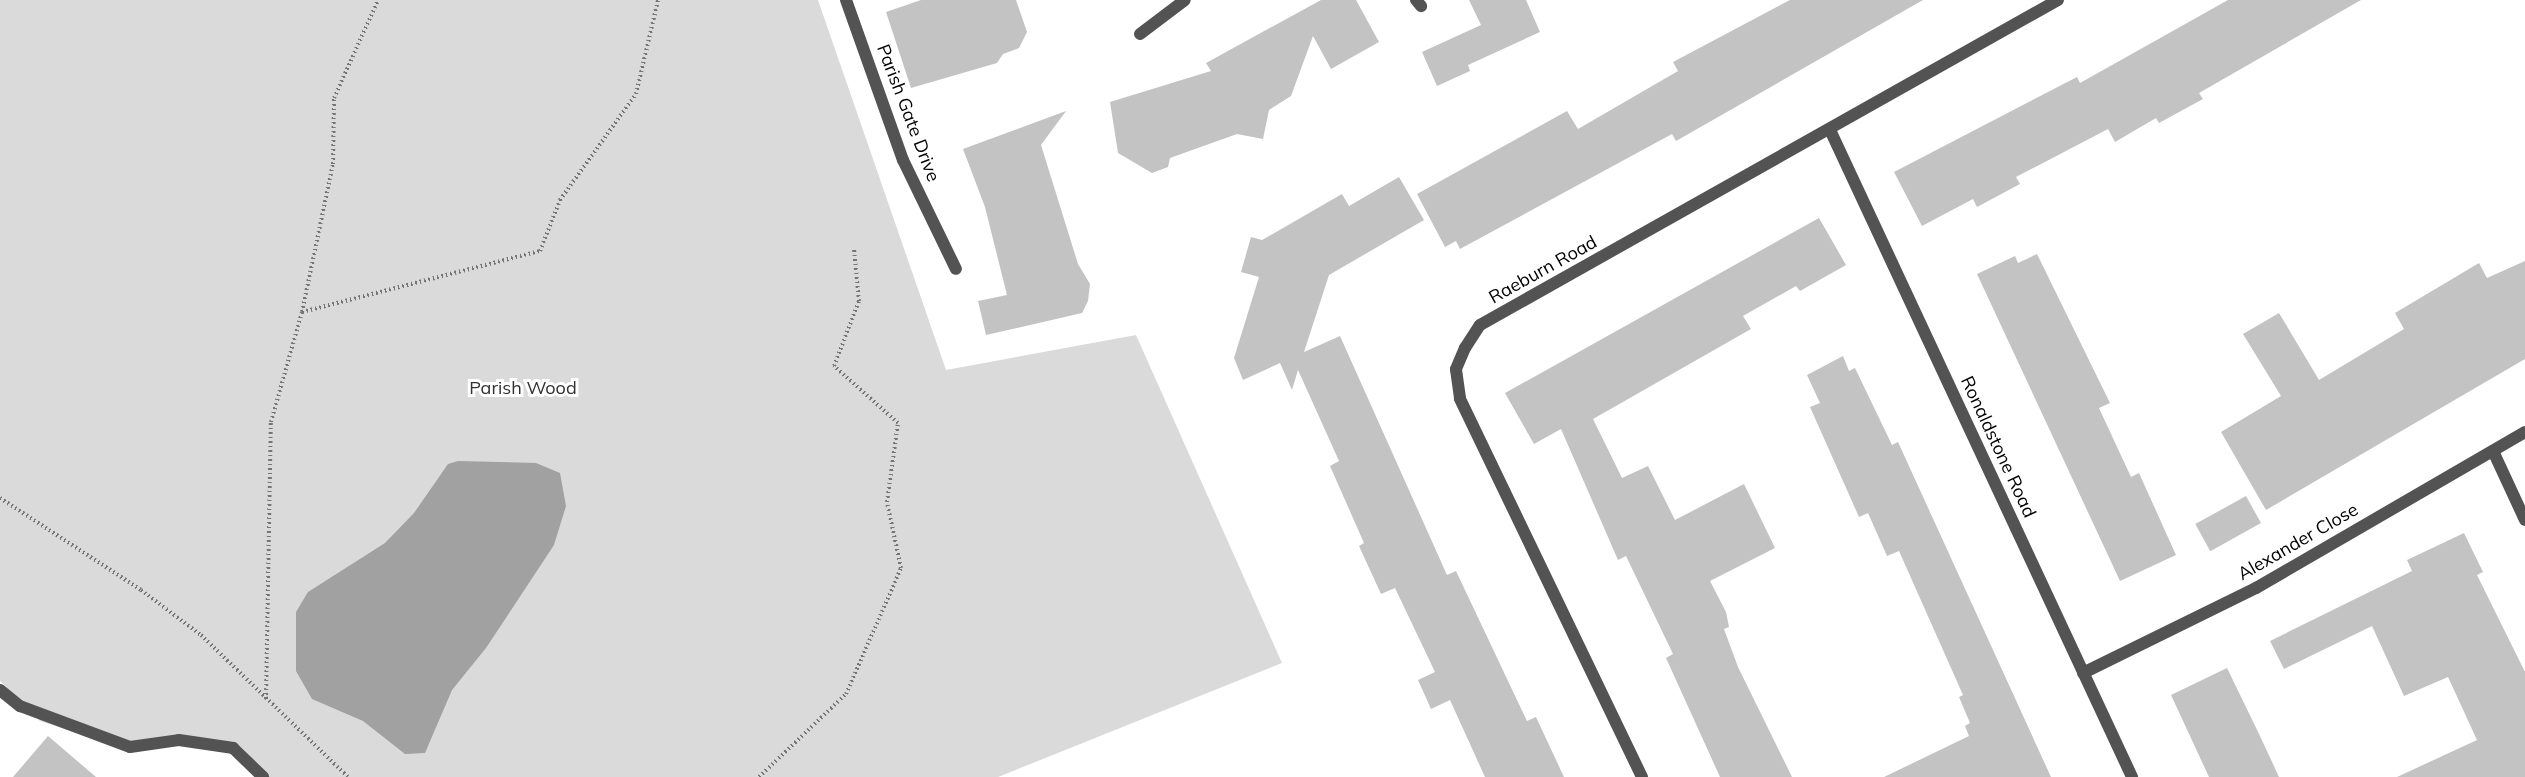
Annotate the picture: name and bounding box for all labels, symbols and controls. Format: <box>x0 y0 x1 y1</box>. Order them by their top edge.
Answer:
street label: Parish Gate Drive <box>872 41 944 185</box>
street label: Raeburn Road <box>1485 231 1601 309</box>
street label: Ronaldstone Road <box>1956 373 2040 521</box>
park label: Parish Wood <box>469 377 577 399</box>
street label: Alexander Close <box>2234 499 2362 585</box>

